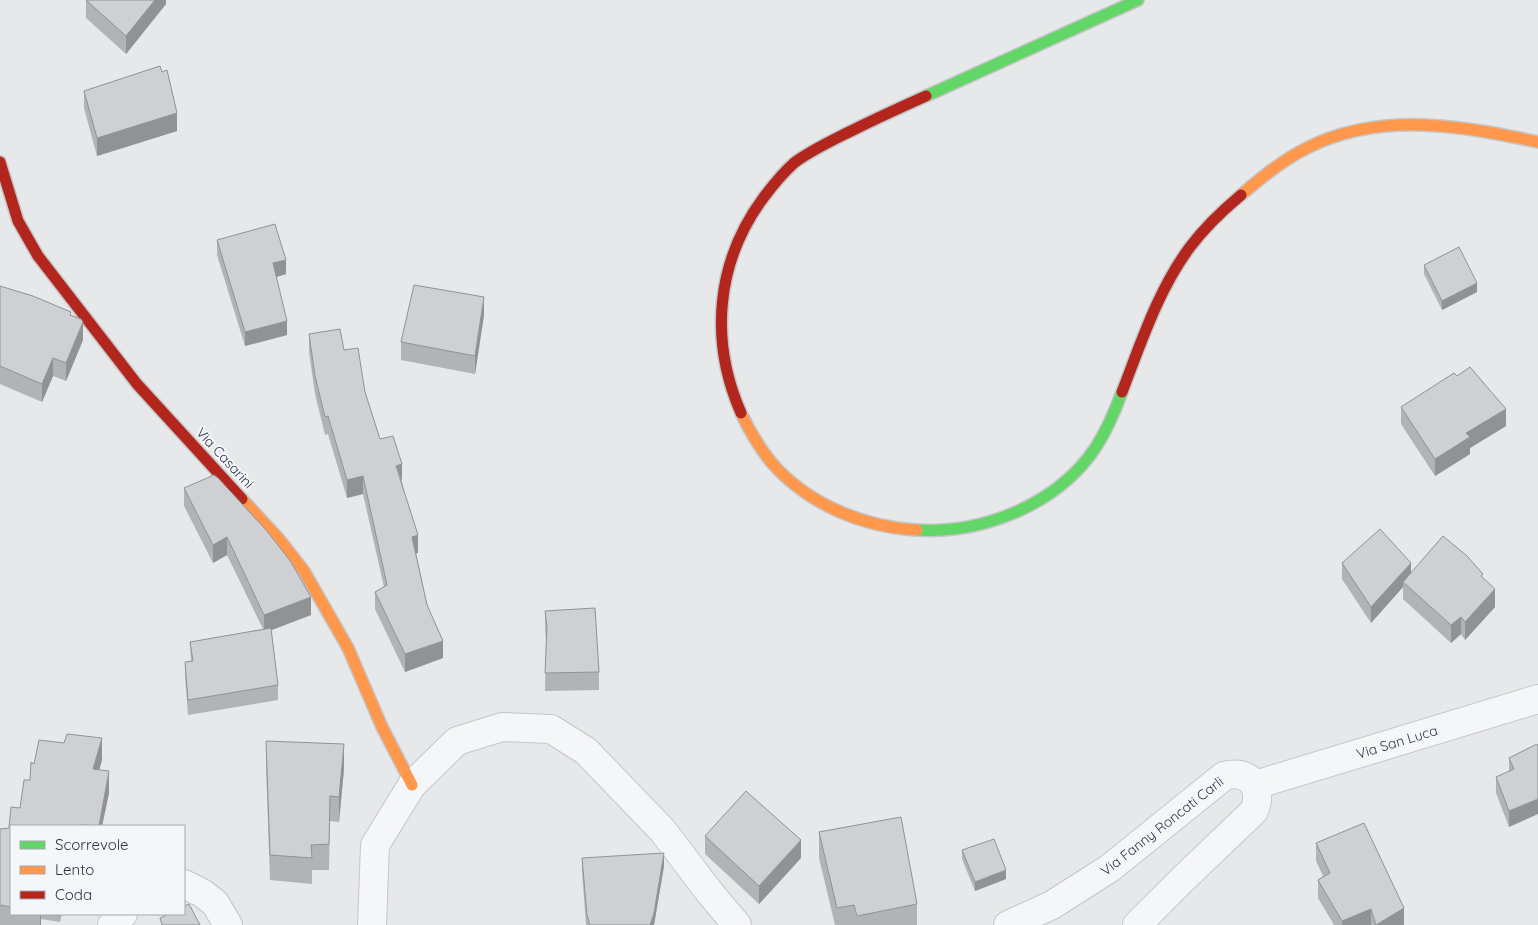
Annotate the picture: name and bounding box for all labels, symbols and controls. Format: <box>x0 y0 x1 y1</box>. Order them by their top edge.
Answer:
street label: Via Casarini <box>192 424 258 492</box>
street label: Via San Luca <box>1354 721 1440 763</box>
street label: Via Fanny Roncati Carli <box>1097 772 1227 880</box>
legend <box>10 825 185 915</box>
text: Scorrevole <box>55 835 129 854</box>
text: Lento <box>55 860 94 879</box>
text: Coda <box>55 885 92 904</box>

